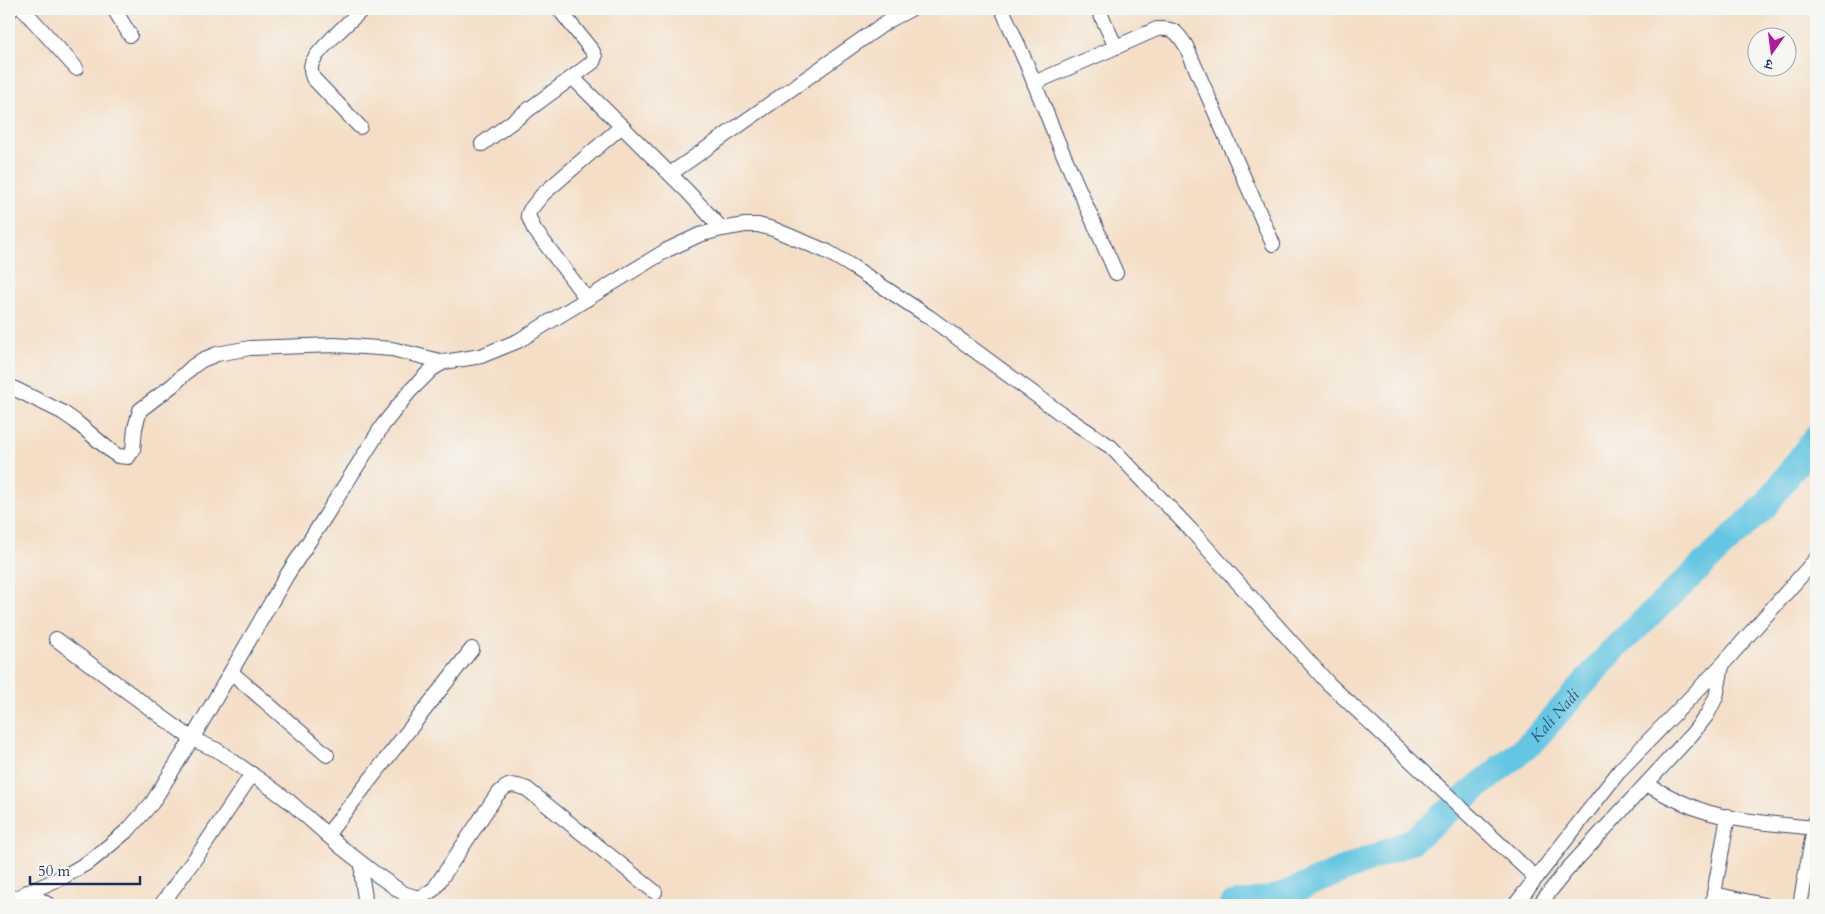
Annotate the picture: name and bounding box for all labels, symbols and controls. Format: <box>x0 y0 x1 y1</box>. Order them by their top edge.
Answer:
north arrow <box>1748 28 1798 78</box>
text: उ <box>1762 54 1776 74</box>
water label: Kali Nadi <box>1525 684 1585 748</box>
scale bar <box>30 854 140 886</box>
text: 50 m <box>38 861 70 881</box>

